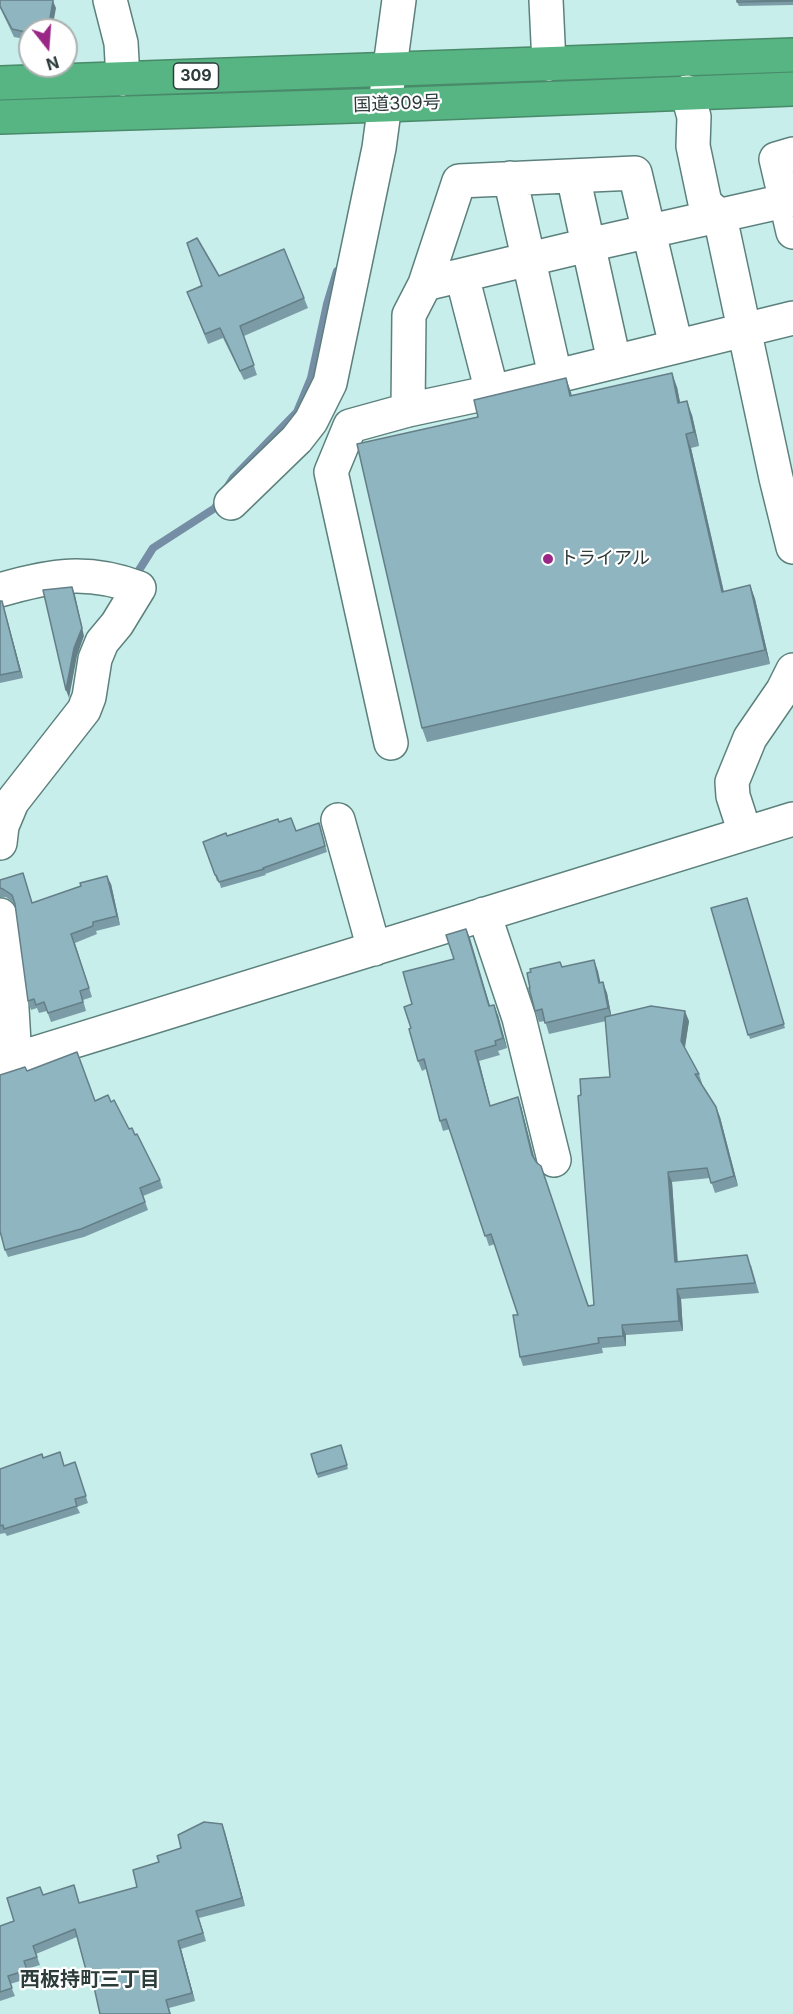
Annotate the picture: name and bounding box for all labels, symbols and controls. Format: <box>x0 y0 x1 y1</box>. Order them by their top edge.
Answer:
north arrow <box>18 18 78 78</box>
text: N <box>44 52 61 75</box>
road number: 309 <box>174 63 218 89</box>
street label: 国道309号 <box>353 92 441 116</box>
place label: トライアル <box>560 548 650 570</box>
marker: トライアル <box>541 552 555 566</box>
district label: 西板持町三丁目 <box>20 1968 160 1992</box>

